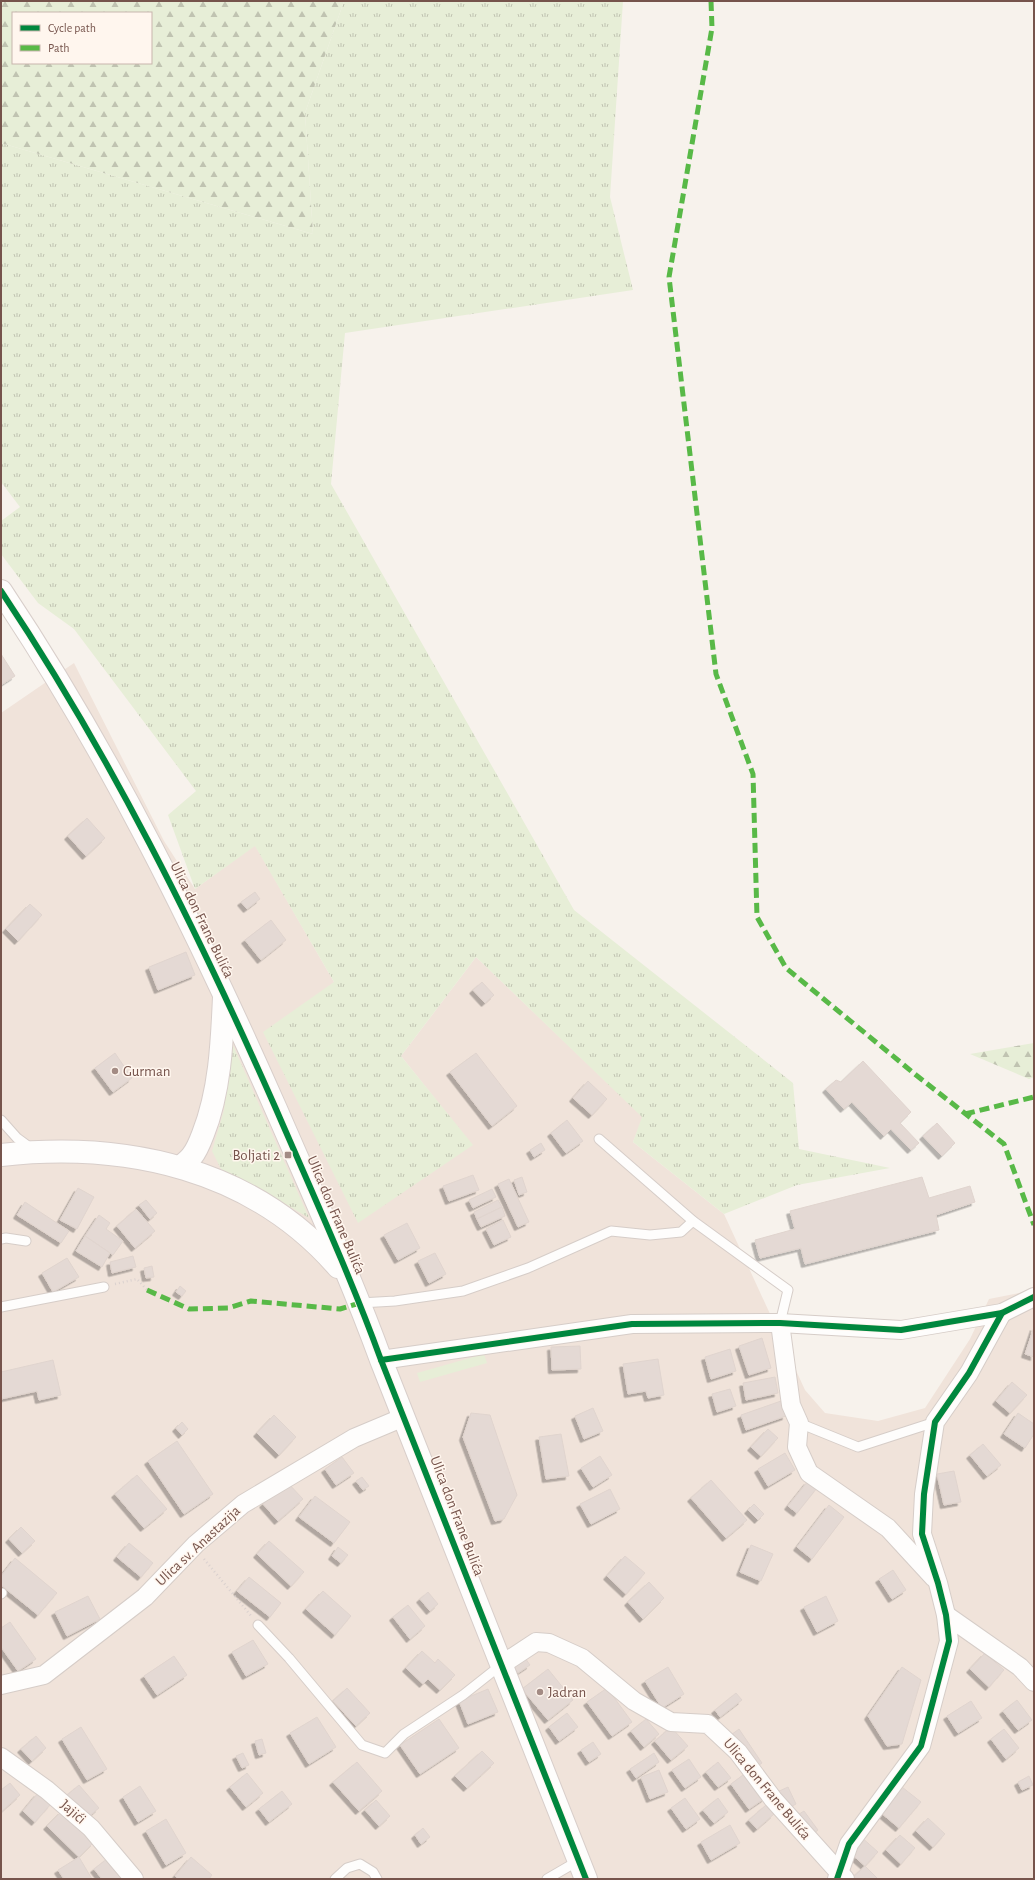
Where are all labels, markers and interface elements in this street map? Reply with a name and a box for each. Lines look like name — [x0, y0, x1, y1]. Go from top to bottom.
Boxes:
legend — [12, 12, 152, 64]
text: Cycle path — [48, 22, 96, 35]
text: Path — [48, 42, 70, 54]
street label: Ulica don Frane Bulića — [167, 860, 237, 980]
place label: Gurman — [123, 1064, 171, 1079]
marker: Gurman — [110, 1066, 120, 1076]
place label: Boljati 2 — [232, 1148, 280, 1163]
marker: Boljati 2 — [283, 1150, 293, 1160]
street label: Ulica don Frane Bulića — [304, 1154, 368, 1276]
street label: Ulica don Frane Bulića — [427, 1454, 487, 1578]
street label: Ulica sv. Anastazija — [153, 1503, 243, 1589]
place label: Jadran — [548, 1685, 586, 1700]
marker: Jadran — [535, 1687, 545, 1697]
street label: Ulica don Frane Bulića — [720, 1735, 814, 1843]
street label: Jajići — [57, 1797, 89, 1827]

